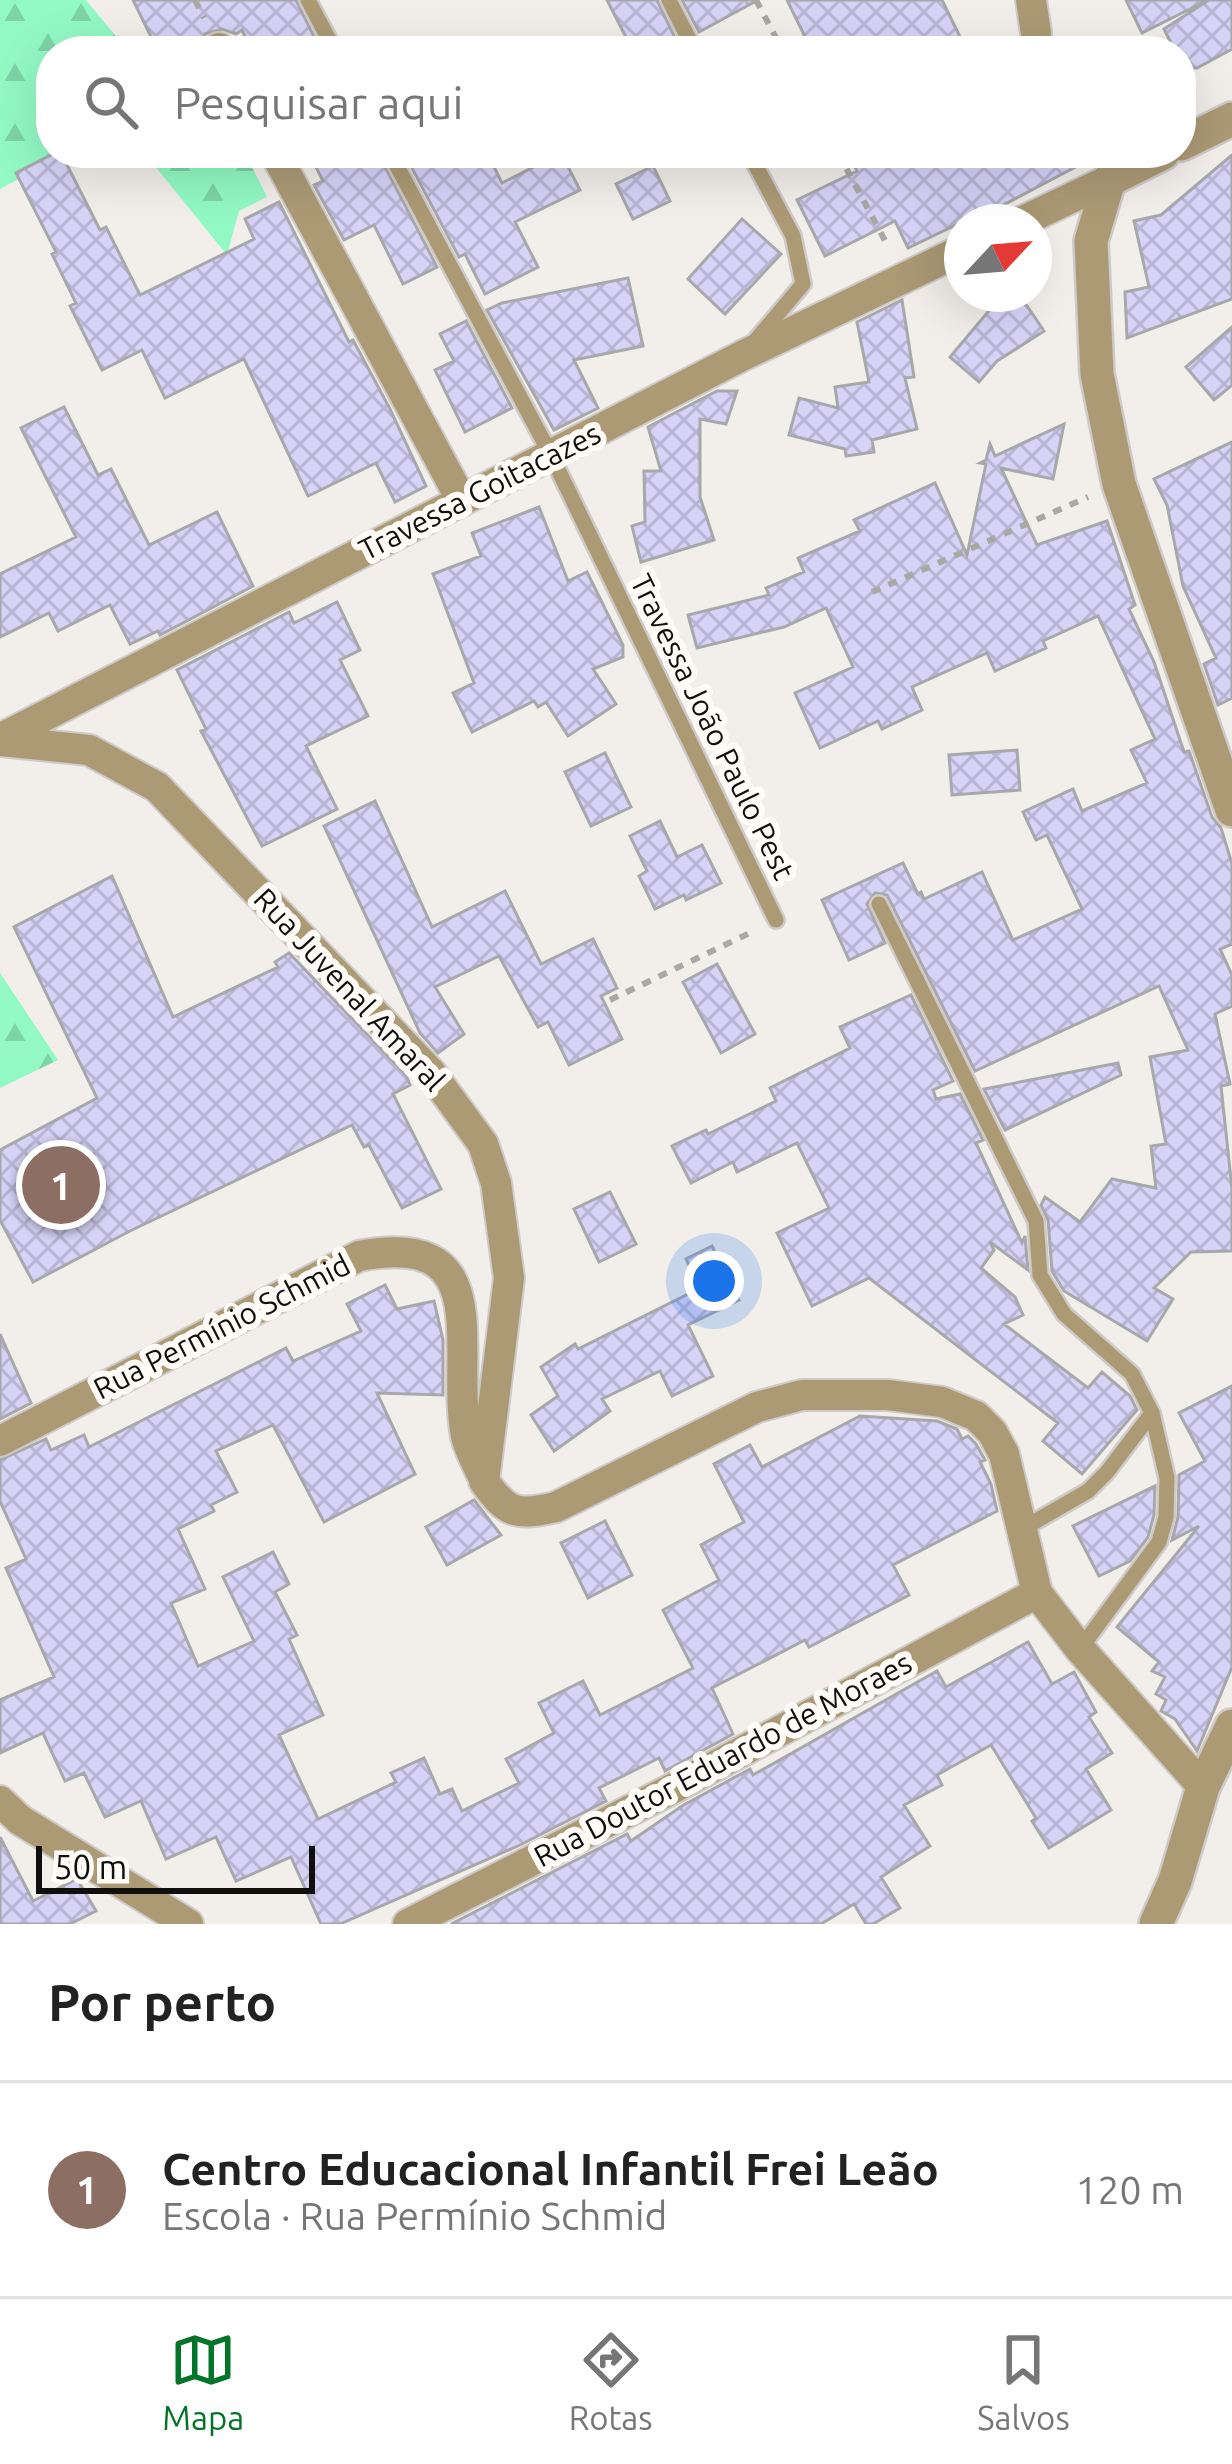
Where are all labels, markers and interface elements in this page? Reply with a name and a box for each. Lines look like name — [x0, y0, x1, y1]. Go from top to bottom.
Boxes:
search box — [36, 36, 1196, 168]
icon: search — [78, 69, 144, 135]
text: Pesquisar aqui — [174, 77, 463, 128]
north arrow — [944, 204, 1052, 312]
street label: Travessa Goitacazes — [353, 416, 606, 567]
street label: Travessa João Paulo Pest — [624, 568, 802, 885]
street label: Rua Juvenal Amaral — [247, 881, 452, 1097]
pin: 1 — [22, 1140, 100, 1230]
street label: Rua Permínio Schmid — [88, 1247, 355, 1405]
your location — [684, 1251, 744, 1311]
street label: Rua Doutor Eduardo de Moraes — [528, 1645, 917, 1873]
scale bar — [36, 1840, 315, 1893]
text: 50 m — [54, 1848, 127, 1885]
text: Por perto — [48, 1973, 276, 2031]
text: Centro Educacional Infantil Frei Leão — [162, 2143, 939, 2194]
text: 1 — [76, 2168, 98, 2211]
text: 120 m — [1075, 2168, 1184, 2211]
text: Escola · Rua Permínio Schmid — [162, 2194, 667, 2237]
tab: Mapa — [162, 2327, 244, 2436]
tab: Rotas — [569, 2327, 653, 2436]
tab: Salvos — [977, 2327, 1070, 2436]

